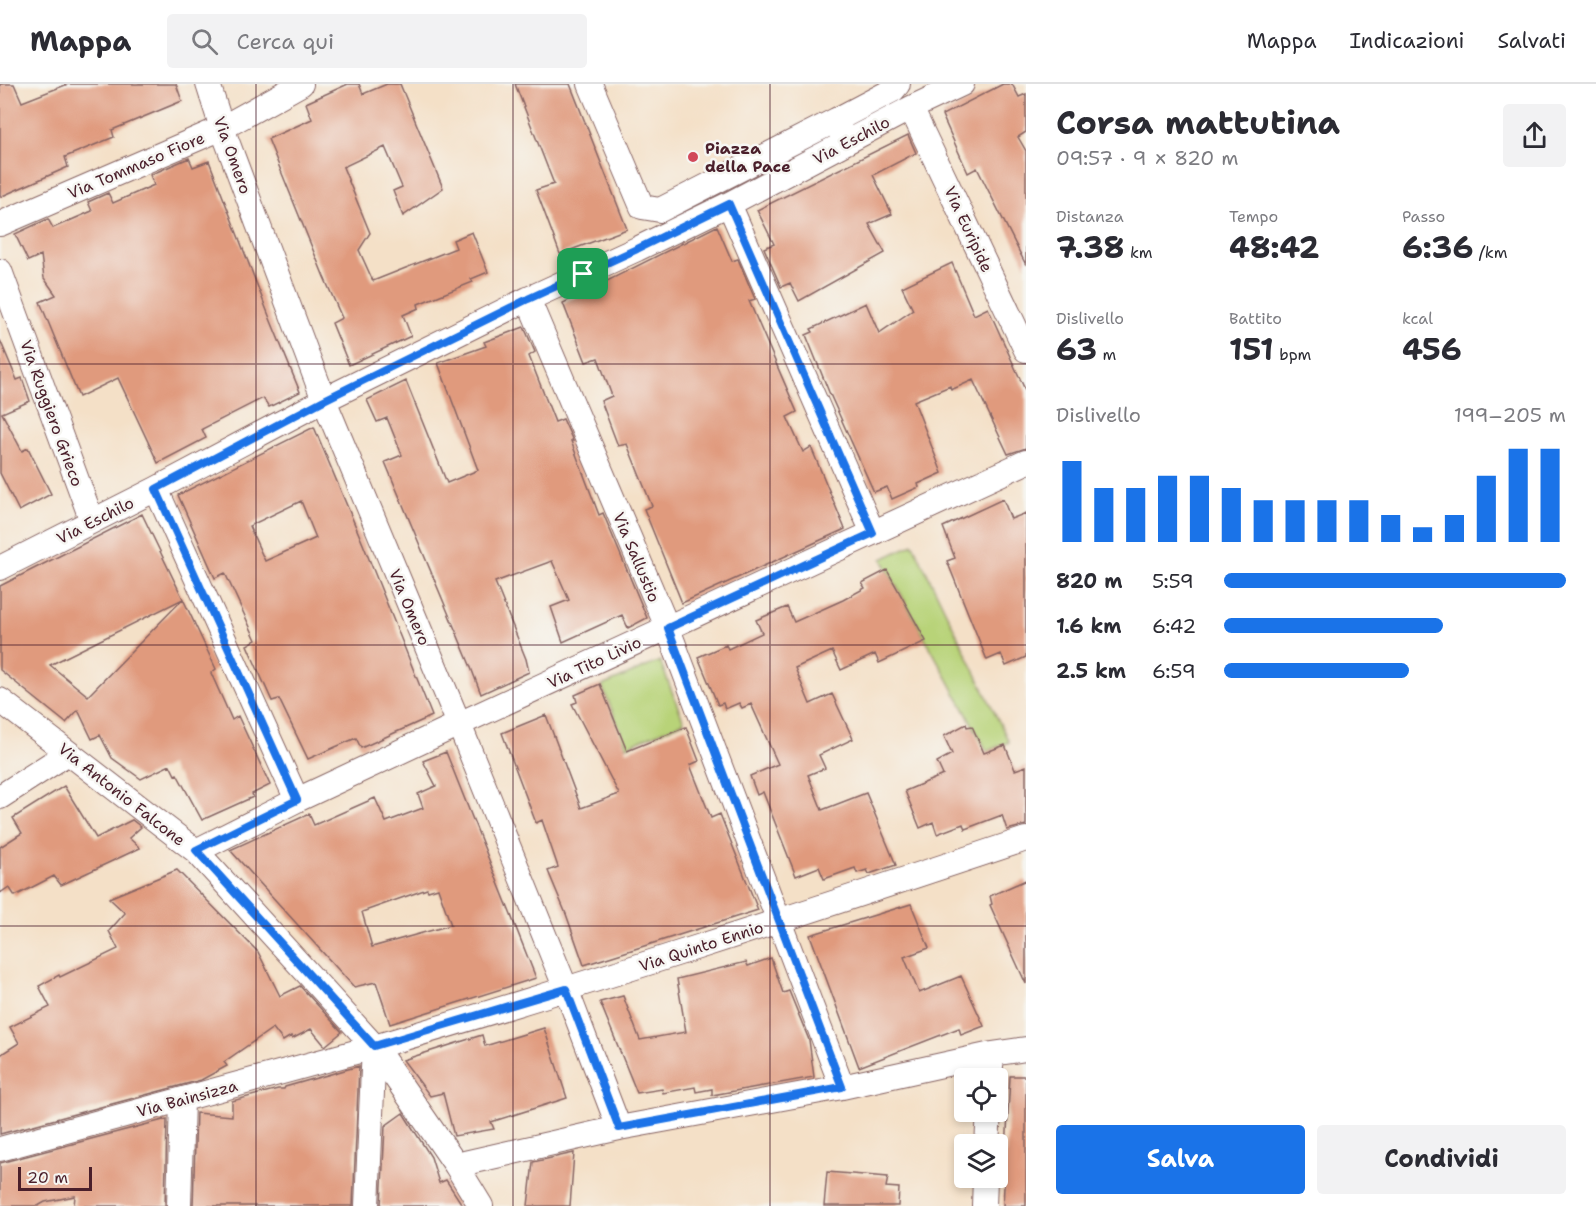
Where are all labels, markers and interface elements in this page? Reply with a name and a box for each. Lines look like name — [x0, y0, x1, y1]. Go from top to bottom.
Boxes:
search box — [167, 14, 587, 68]
text: Mappa — [30, 22, 131, 60]
icon: search — [188, 25, 221, 58]
text: Cerca qui — [236, 27, 334, 56]
text: Mappa — [1247, 27, 1317, 55]
text: Indicazioni — [1350, 27, 1464, 55]
text: Salvati — [1497, 27, 1566, 55]
text: Corsa mattutina — [1056, 100, 1340, 145]
button: share — [1503, 104, 1566, 167]
street label: Via Eschilo — [809, 111, 893, 169]
street label: Via Omero — [209, 114, 256, 197]
street label: Via Tommaso Fiore — [65, 127, 208, 204]
place label: Piazza della Pace — [705, 138, 791, 177]
text: 09:57 · 9 × 820 m — [1056, 145, 1238, 171]
marker: Piazza della Pace — [686, 150, 700, 164]
street label: Via Euripide — [939, 183, 998, 276]
text: Distanza — [1056, 206, 1124, 227]
text: Tempo — [1229, 206, 1278, 227]
text: Passo — [1402, 206, 1445, 227]
text: 7.38 — [1056, 227, 1125, 268]
text: 48:42 — [1229, 227, 1320, 268]
text: 6:36 — [1402, 227, 1473, 268]
text: km — [1125, 242, 1153, 263]
text: /km — [1473, 242, 1507, 263]
pin — [557, 248, 608, 299]
icon: arrive — [566, 257, 599, 290]
text: Dislivello — [1056, 308, 1124, 329]
text: Battito — [1229, 308, 1282, 329]
text: kcal — [1402, 308, 1433, 329]
text: 63 — [1056, 329, 1097, 370]
text: 151 — [1229, 329, 1274, 370]
text: 456 — [1402, 329, 1462, 370]
street label: Via Ruggiero Grieco — [15, 337, 88, 489]
text: m — [1097, 344, 1116, 365]
text: bpm — [1274, 344, 1311, 365]
text: Dislivello — [1056, 402, 1141, 428]
text: 199–205 m — [1454, 402, 1566, 428]
street label: Via Eschilo — [53, 492, 137, 549]
street label: Via Sallustio — [608, 509, 665, 605]
street label: Via Omero — [384, 566, 435, 649]
text: 820 m — [1056, 568, 1122, 594]
text: 5:59 — [1152, 568, 1194, 594]
text: 1.6 km — [1056, 613, 1122, 639]
text: 6:42 — [1152, 613, 1196, 639]
street label: Via Tito Livio — [544, 632, 645, 693]
text: 2.5 km — [1056, 658, 1126, 684]
text: 6:59 — [1152, 658, 1196, 684]
street label: Via Antonio Falcone — [54, 738, 190, 851]
street label: Via Quinto Ennio — [636, 916, 766, 977]
map controls — [954, 1068, 1008, 1188]
button: locate — [954, 1068, 1008, 1122]
street label: Via Bainsizza — [134, 1075, 240, 1122]
button: Salva — [1056, 1125, 1305, 1194]
button: Condividi — [1317, 1125, 1566, 1194]
button: layers — [954, 1134, 1008, 1188]
scale bar — [18, 1164, 92, 1192]
text: 20 m — [27, 1167, 68, 1188]

